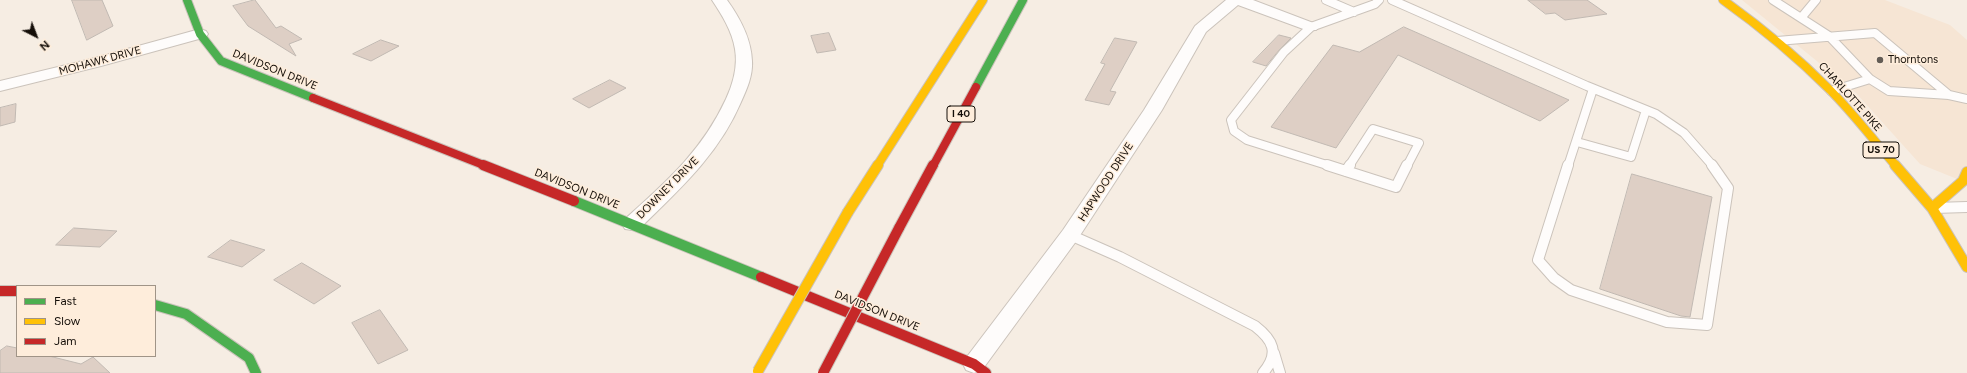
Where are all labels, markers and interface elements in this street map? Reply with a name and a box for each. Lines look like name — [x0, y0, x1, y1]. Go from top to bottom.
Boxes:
north arrow — [16, 16, 56, 56]
text: N — [37, 38, 52, 53]
street label: MOHAWK DRIVE — [57, 44, 143, 78]
street label: DAVIDSON DRIVE — [230, 47, 320, 93]
place label: Thorntons — [1888, 53, 1938, 67]
marker: Thorntons — [1875, 55, 1885, 65]
street label: CHARLOTTE PIKE — [1816, 60, 1884, 134]
road number: I 40 — [947, 106, 975, 122]
street label: HAPWOOD DRIVE — [1076, 140, 1136, 224]
road number: US 70 — [1863, 142, 1899, 158]
street label: DOWNEY DRIVE — [634, 154, 702, 222]
street label: DAVIDSON DRIVE — [532, 166, 622, 212]
legend — [16, 285, 156, 357]
street label: DAVIDSON DRIVE — [832, 288, 922, 334]
text: Fast — [54, 294, 77, 308]
text: Slow — [54, 314, 80, 328]
text: Jam — [54, 334, 77, 348]

